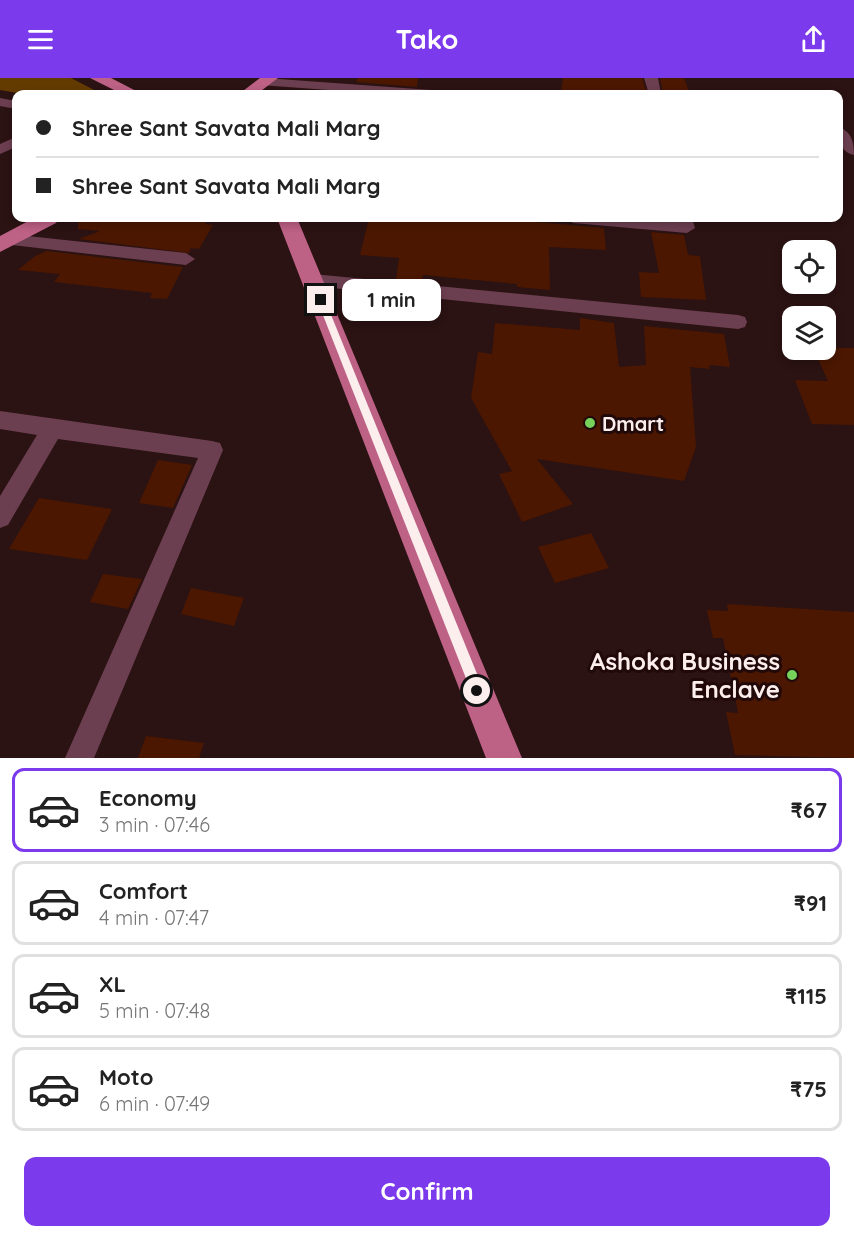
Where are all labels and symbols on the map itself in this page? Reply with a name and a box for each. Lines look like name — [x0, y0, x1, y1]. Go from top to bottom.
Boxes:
callout: 1 min — [342, 279, 441, 321]
route end — [307, 286, 334, 313]
place label: Dmart — [602, 411, 664, 436]
marker: Dmart — [583, 416, 597, 430]
place label: Ashoka Business Enclave — [590, 646, 780, 704]
marker: Ashoka Business Enclave — [785, 668, 799, 682]
route start — [463, 677, 490, 704]

